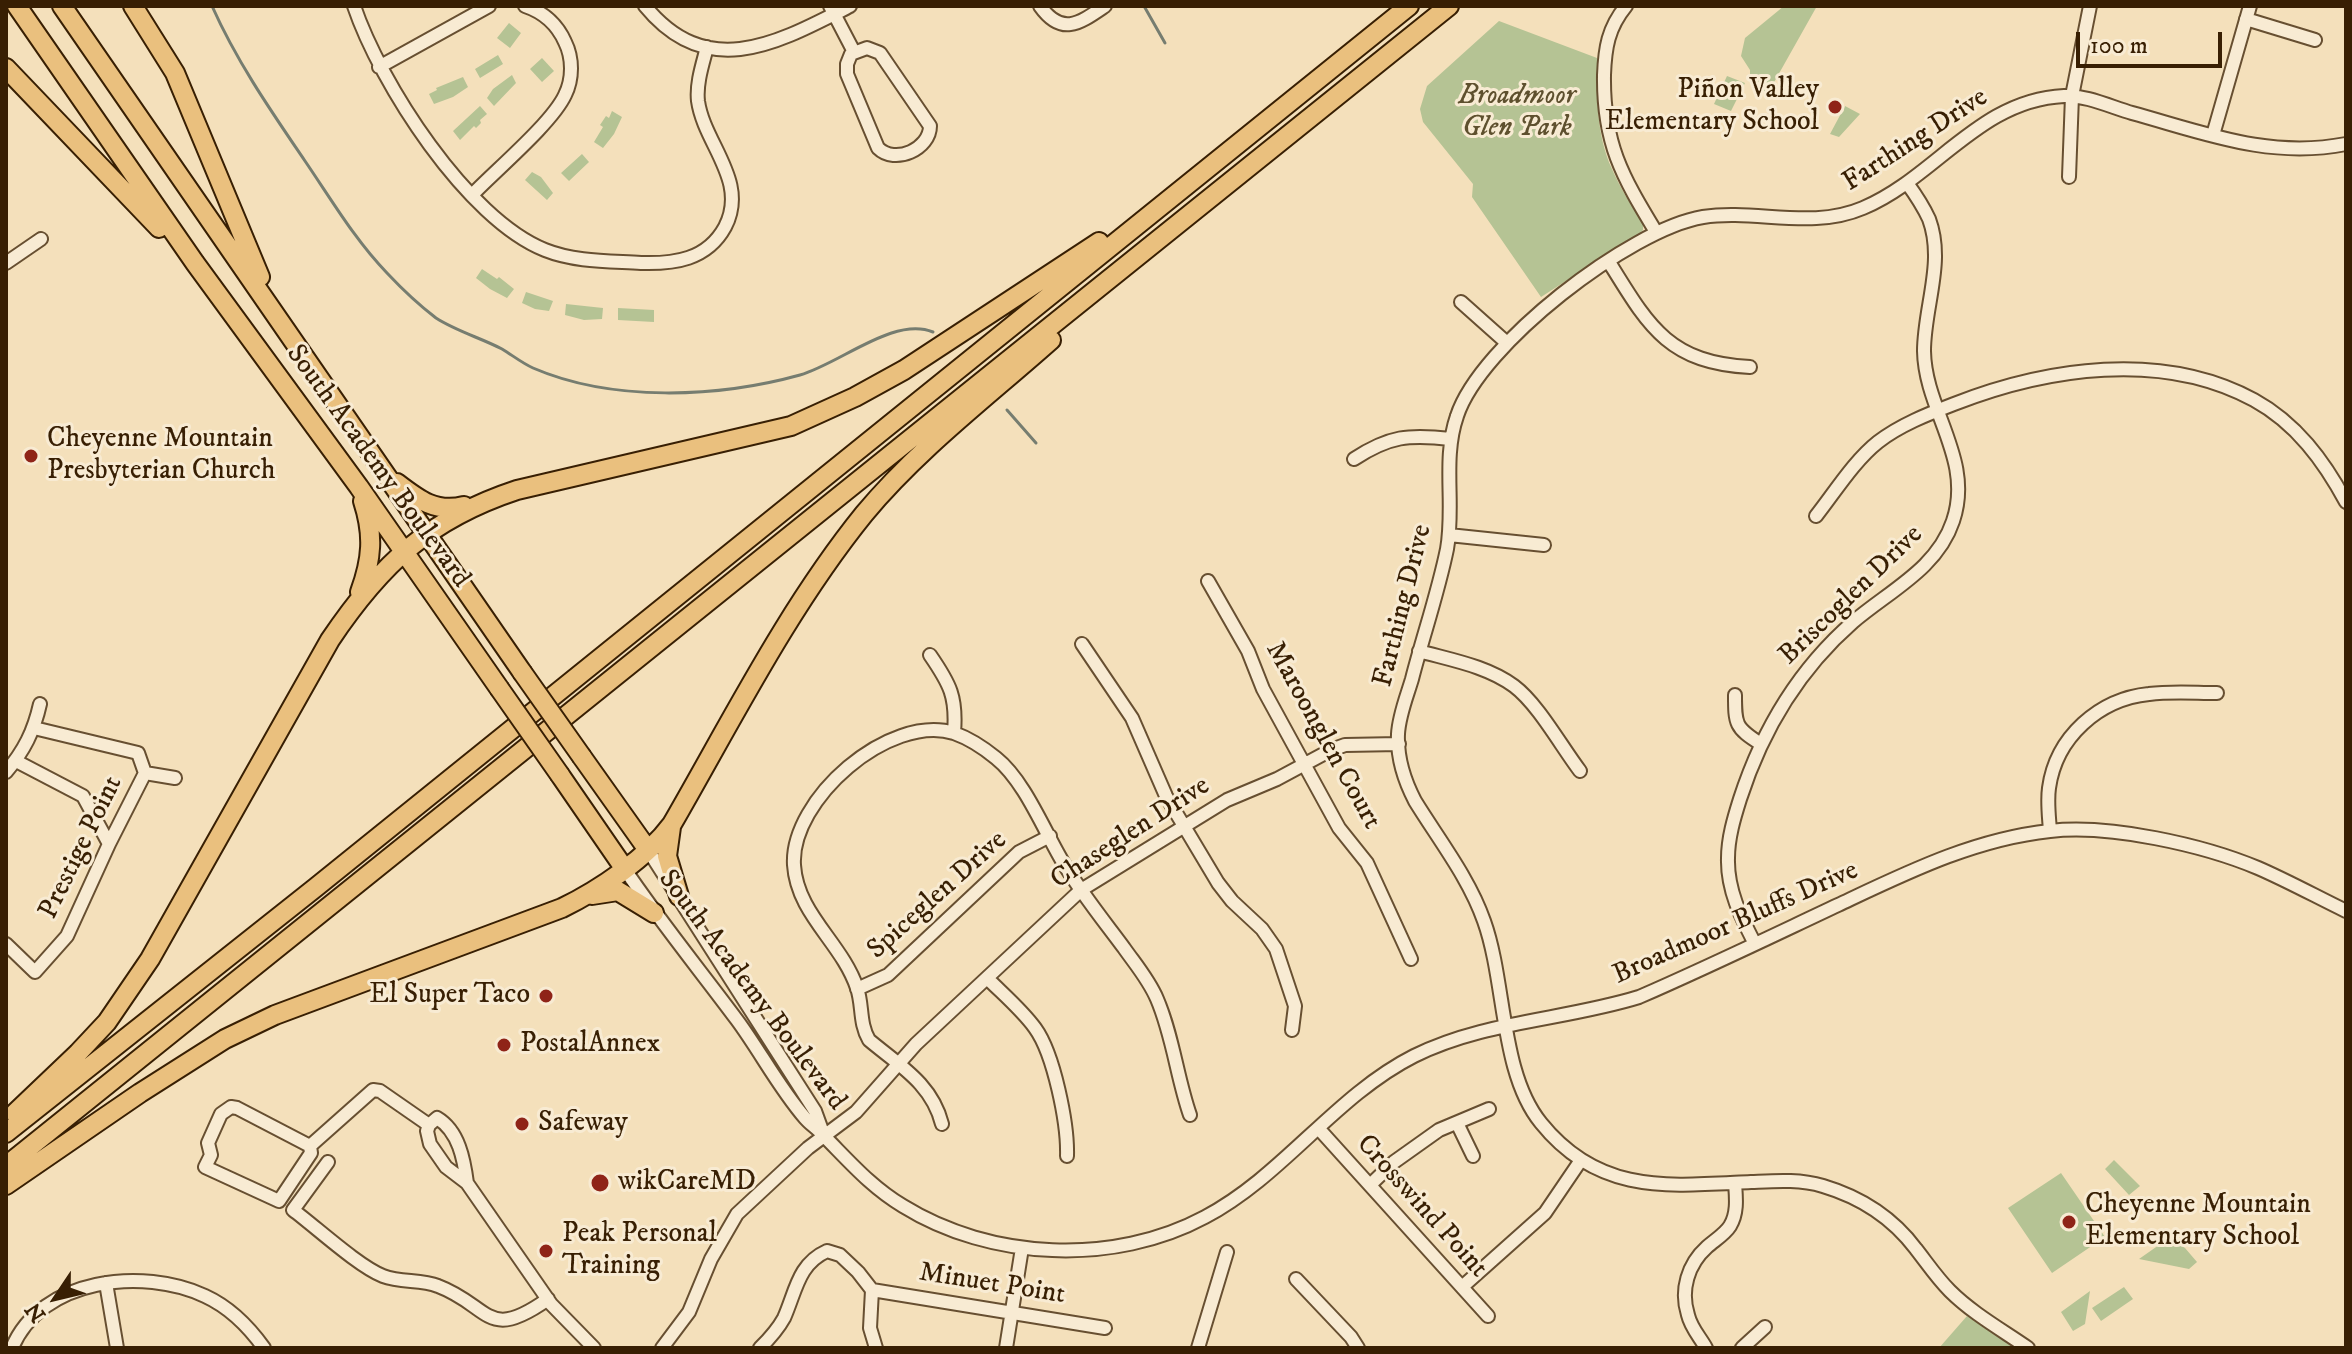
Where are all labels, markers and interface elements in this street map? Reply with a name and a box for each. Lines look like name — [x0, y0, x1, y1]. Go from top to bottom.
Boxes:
scale bar — [2080, 16, 2226, 66]
text: 100 m — [2090, 31, 2148, 61]
place label: Piñon Valley Elementary School — [1605, 74, 1819, 140]
park label: Broadmoor Glen Park — [1458, 80, 1576, 146]
street label: Farthing Drive — [1837, 82, 1995, 200]
marker: Piñon Valley Elementary School — [1826, 98, 1844, 116]
street label: South Academy Boulevard — [278, 339, 476, 595]
place label: Cheyenne Mountain Presbyterian Church — [47, 423, 275, 489]
marker: Cheyenne Mountain Presbyterian Church — [22, 447, 40, 465]
street label: Briscoglen Drive — [1773, 519, 1931, 673]
street label: Farthing Drive — [1368, 521, 1440, 691]
street label: Maroonglen Court — [1257, 636, 1387, 836]
street label: Chaseglen Drive — [1045, 770, 1217, 898]
street label: Prestige Point — [33, 771, 131, 925]
street label: Spiceglen Drive — [861, 825, 1015, 967]
street label: Broadmoor Bluffs Drive — [1608, 855, 1864, 993]
street label: South Academy Boulevard — [650, 864, 852, 1118]
place label: El Super Taco — [369, 979, 530, 1013]
marker: El Super Taco — [537, 987, 555, 1005]
place label: PostalAnnex — [520, 1028, 660, 1062]
marker: PostalAnnex — [495, 1036, 513, 1054]
place label: Safeway — [538, 1107, 628, 1141]
marker: Safeway — [513, 1115, 531, 1133]
street label: Crosswind Point — [1348, 1129, 1494, 1285]
place label: wikCareMD — [618, 1166, 756, 1200]
marker: wikCareMD — [589, 1172, 611, 1194]
place label: Cheyenne Mountain Elementary School — [2085, 1189, 2311, 1255]
marker: Cheyenne Mountain Elementary School — [2060, 1213, 2078, 1231]
place label: Peak Personal Training — [562, 1218, 717, 1284]
marker: Peak Personal Training — [537, 1242, 555, 1260]
street label: Minuet Point — [917, 1257, 1067, 1313]
north arrow — [16, 1258, 96, 1338]
text: N — [20, 1297, 52, 1327]

